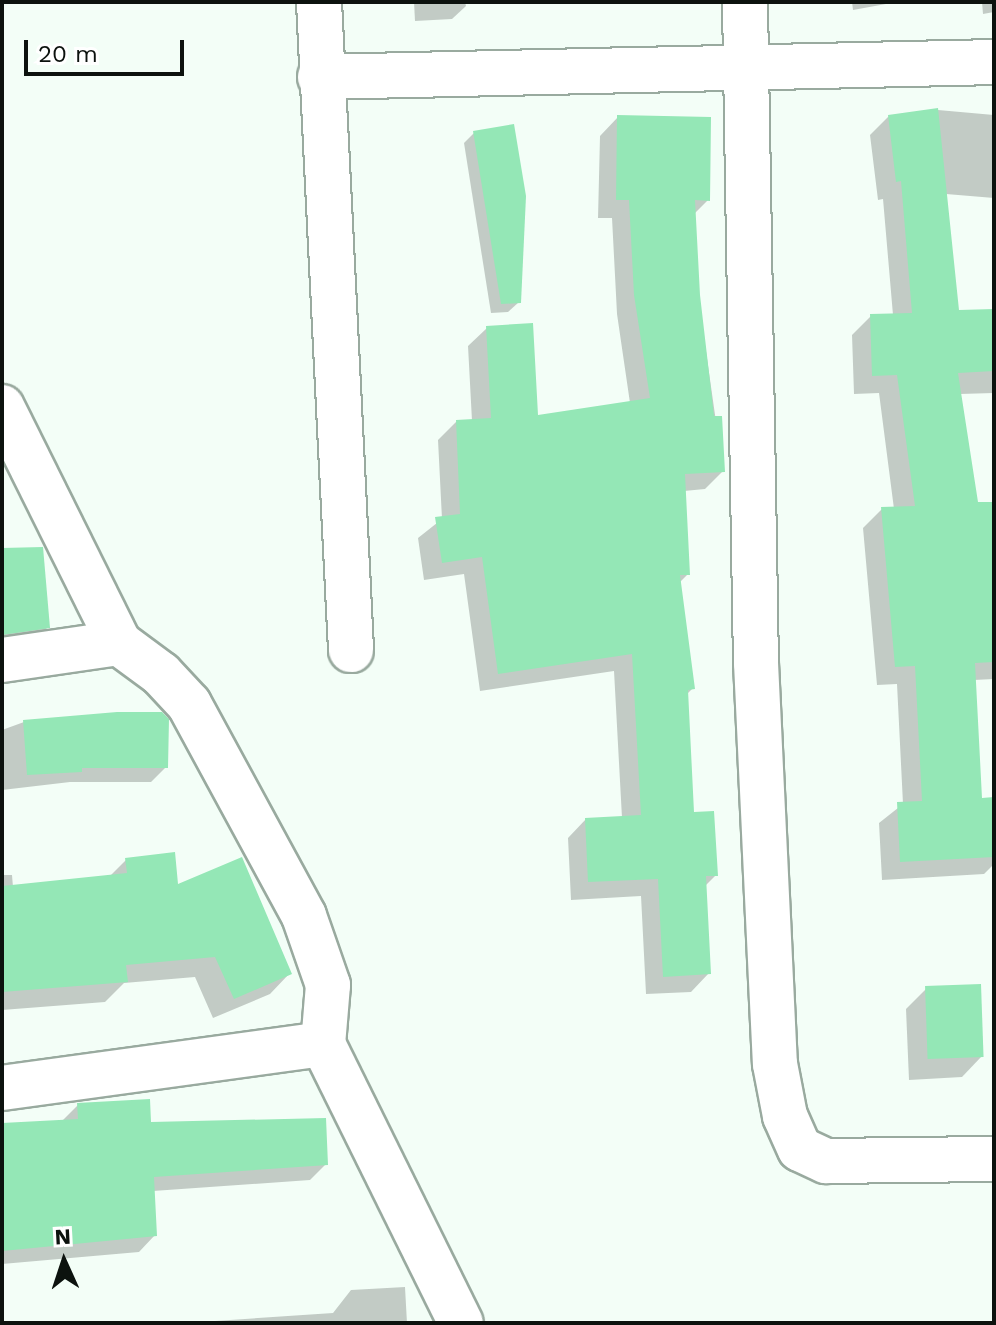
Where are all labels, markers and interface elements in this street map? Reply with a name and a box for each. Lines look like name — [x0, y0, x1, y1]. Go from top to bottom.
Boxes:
scale bar — [28, 24, 188, 74]
text: 20 m — [38, 40, 98, 68]
north arrow — [24, 1221, 104, 1301]
text: N — [54, 1224, 72, 1249]

